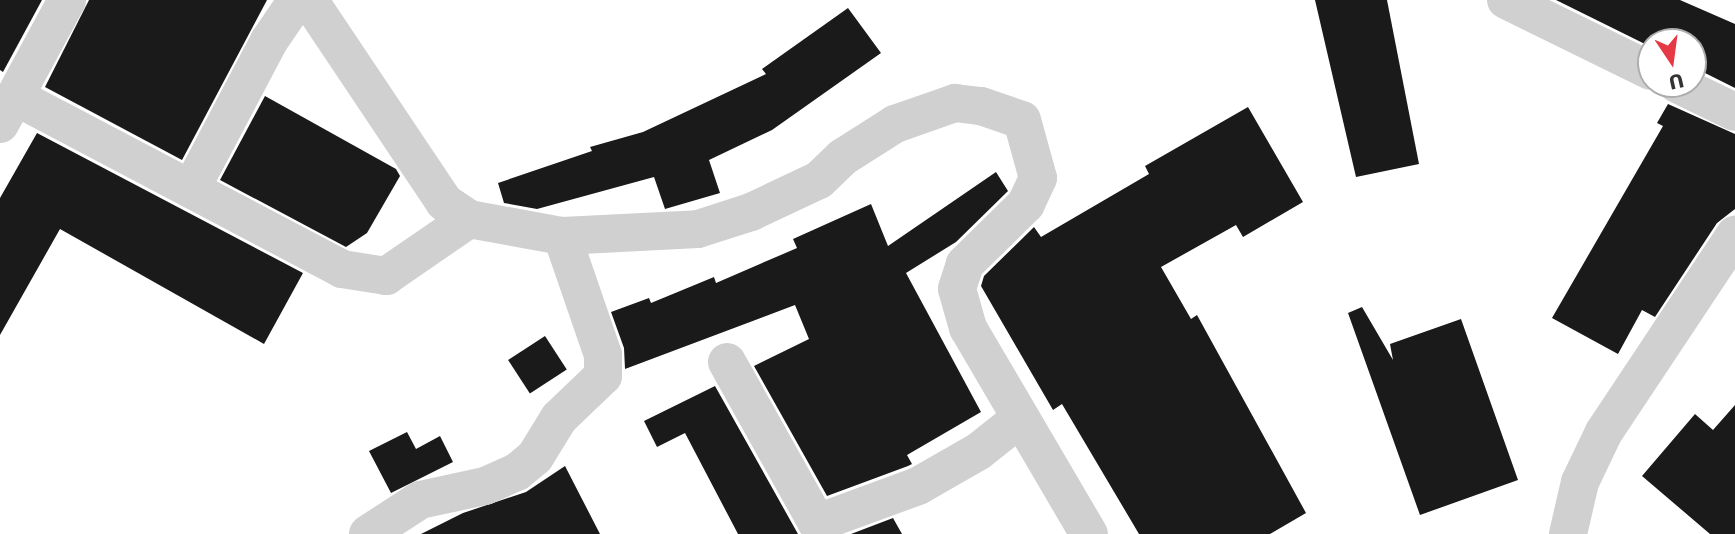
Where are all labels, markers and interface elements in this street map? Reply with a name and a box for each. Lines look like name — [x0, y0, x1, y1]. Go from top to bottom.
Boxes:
north arrow — [1637, 28, 1707, 98]
text: U — [1666, 69, 1686, 94]

